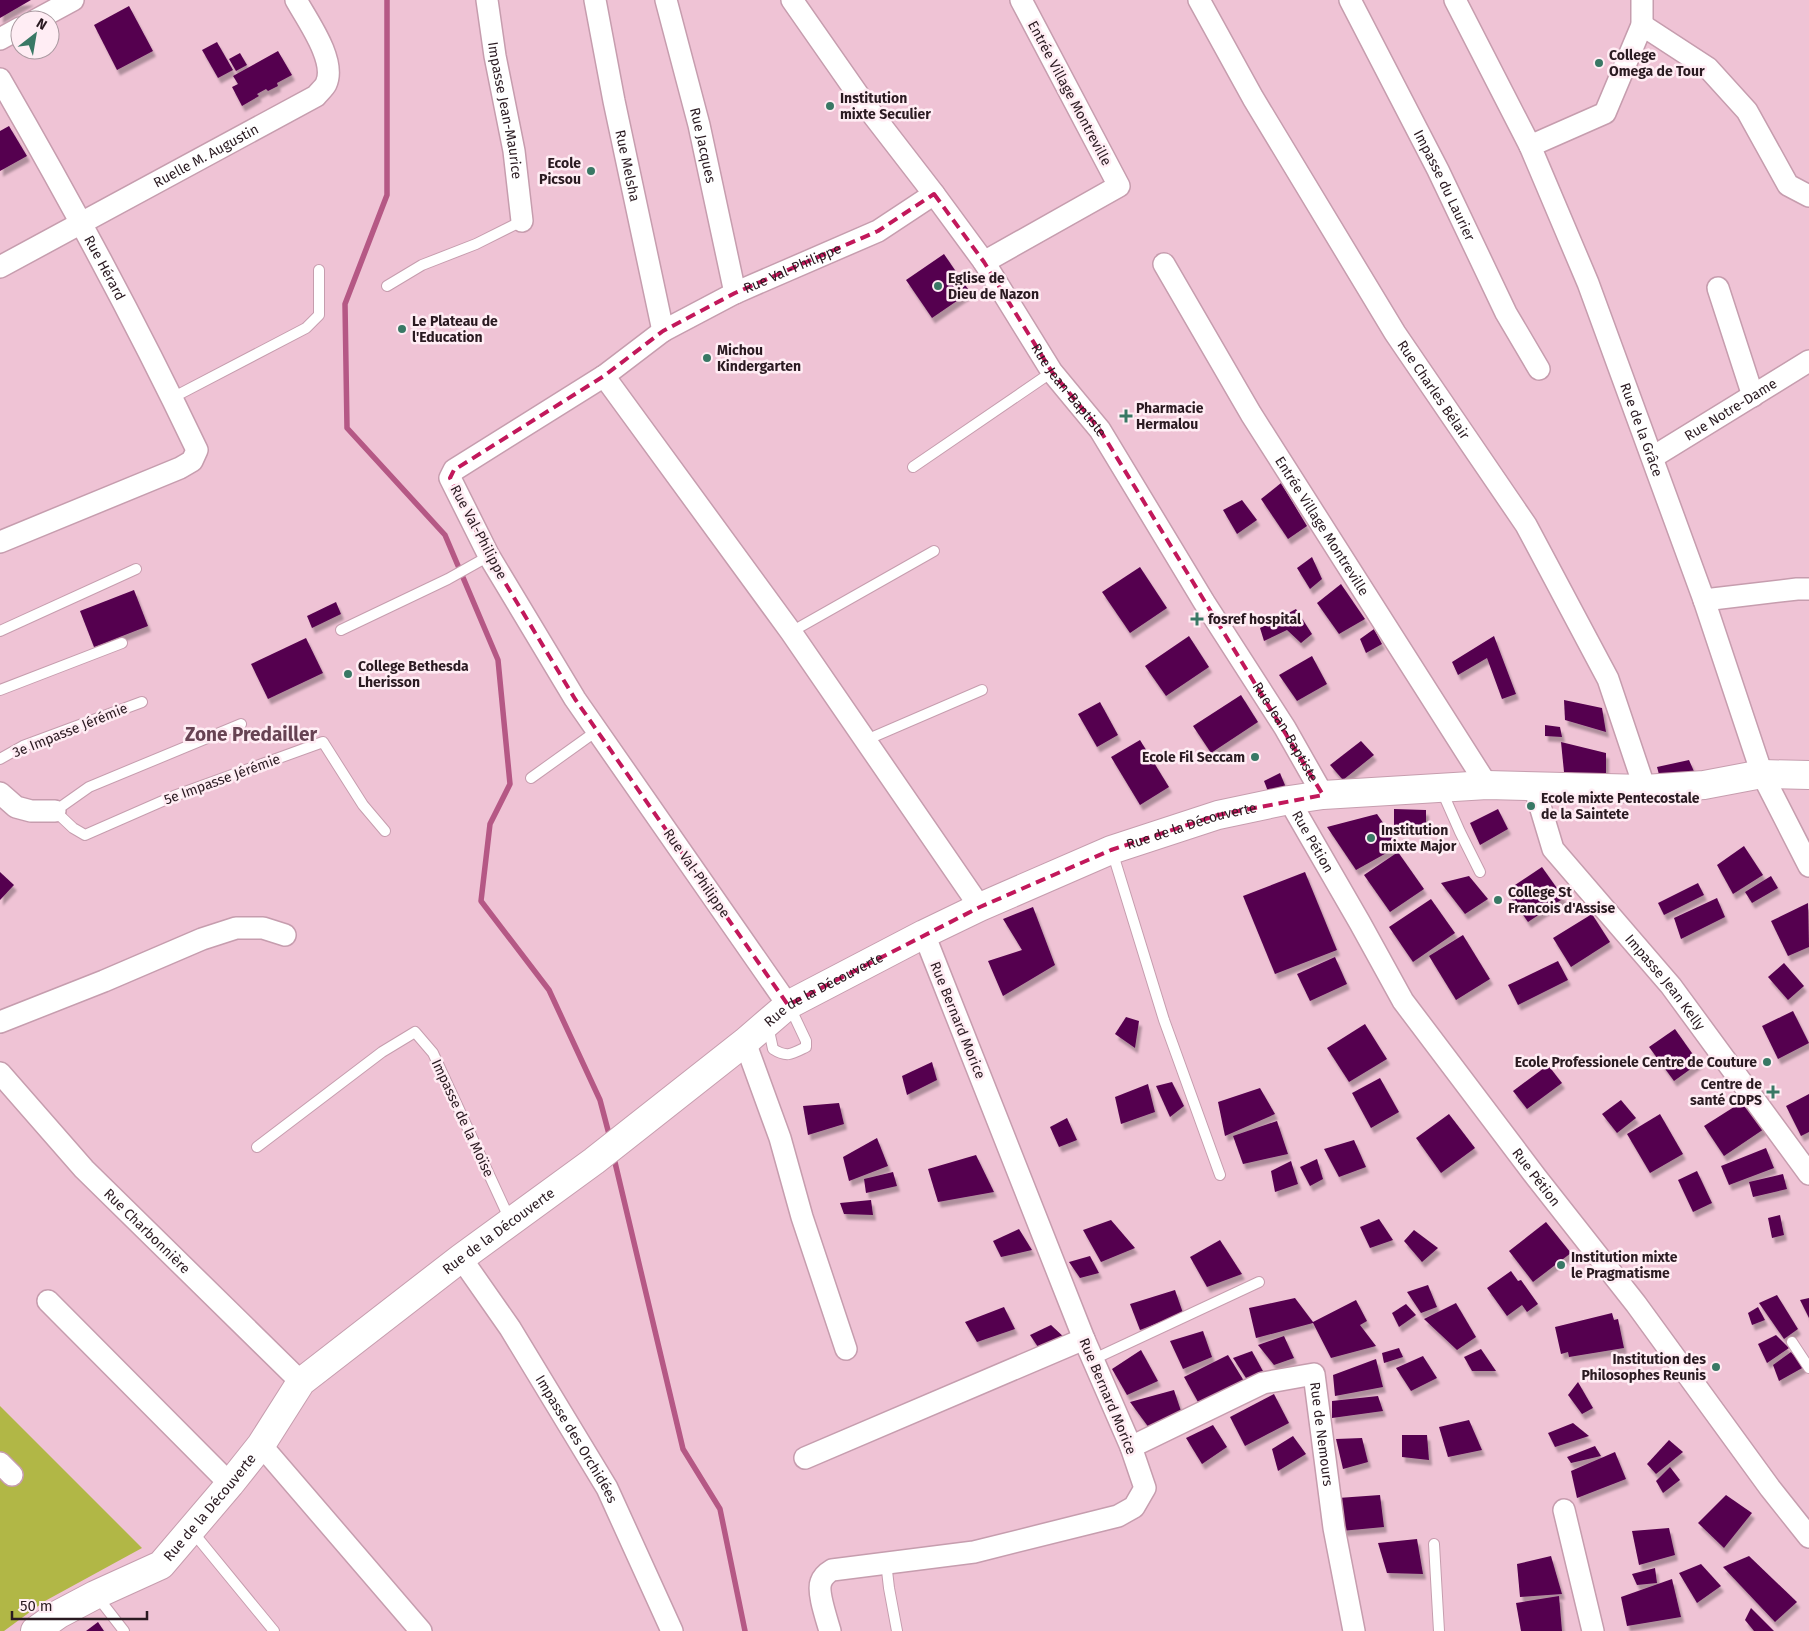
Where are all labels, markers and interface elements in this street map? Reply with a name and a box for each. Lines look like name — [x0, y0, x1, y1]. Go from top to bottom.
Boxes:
north arrow — [10, 10, 60, 60]
text: N — [33, 15, 50, 34]
street label: Entrée Village Montreville — [1024, 18, 1115, 169]
street label: Impasse Jean-Maurice — [484, 41, 525, 180]
place label: College Omega de Tour — [1609, 47, 1705, 80]
marker: College Omega de Tour — [1593, 57, 1605, 69]
place label: Institution mixte Seculier — [840, 90, 931, 123]
marker: Institution mixte Seculier — [824, 100, 836, 112]
street label: Rue Jacques — [686, 106, 719, 185]
street label: Ruelle M. Augustin — [151, 121, 262, 191]
street label: Impasse du Laurier — [1410, 127, 1479, 244]
street label: Rue Melsha — [611, 128, 643, 203]
place label: Ecole Picsou — [539, 155, 581, 188]
marker: Ecole Picsou — [585, 165, 597, 177]
street label: Rue Hérard — [80, 233, 129, 303]
street label: Rue Val-Philippe — [741, 240, 844, 297]
place label: Eglise de Dieu de Nazon — [948, 270, 1039, 303]
marker: Eglise de Dieu de Nazon — [932, 280, 944, 292]
place label: Le Plateau de l'Education — [412, 313, 498, 346]
marker: Le Plateau de l'Education — [396, 323, 408, 335]
street label: Rue Charles Bélair — [1393, 337, 1473, 443]
street label: Rue Jean-Baptiste — [1027, 340, 1110, 440]
place label: Michou Kindergarten — [717, 342, 801, 375]
marker: Michou Kindergarten — [701, 352, 713, 364]
street label: Rue Notre-Dame — [1681, 375, 1780, 445]
street label: Rue de la Grâce — [1616, 381, 1666, 479]
place label: Pharmacie Hermalou — [1136, 400, 1204, 433]
marker: Pharmacie Hermalou — [1120, 410, 1132, 422]
street label: Entrée Village Montreville — [1271, 453, 1372, 599]
street label: Rue Val-Philippe — [447, 482, 511, 582]
place label: fosref hospital — [1208, 611, 1302, 628]
marker: fosref hospital — [1190, 612, 1204, 626]
place label: College Bethesda Lherisson — [358, 658, 469, 691]
marker: College Bethesda Lherisson — [342, 668, 354, 680]
street label: Rue Jean-Baptiste — [1249, 679, 1322, 785]
street label: 3e Impasse Jérémie — [10, 700, 130, 761]
district label: Zone Predailler — [185, 723, 317, 746]
place label: Ecole Fil Seccam — [1142, 749, 1245, 766]
street label: 5e Impasse Jérémie — [162, 751, 283, 808]
marker: Ecole Fil Seccam — [1249, 751, 1261, 763]
place label: Ecole mixte Pentecostale de la Saintete — [1541, 790, 1700, 823]
street label: Rue de la Découverte — [1124, 799, 1258, 853]
marker: Ecole mixte Pentecostale de la Saintete — [1525, 800, 1537, 812]
street label: Rue Pétion — [1288, 808, 1337, 876]
place label: Institution mixte Major — [1381, 822, 1457, 855]
street label: Rue Val-Philippe — [660, 826, 734, 921]
marker: Institution mixte Major — [1365, 832, 1377, 844]
place label: College St Francois d'Assise — [1508, 884, 1616, 917]
marker: College St Francois d'Assise — [1492, 894, 1504, 906]
street label: Impasse Jean Kelly — [1621, 931, 1709, 1034]
street label: Rue de la Découverte — [761, 949, 886, 1031]
street label: Rue Bernard Morice — [926, 959, 989, 1081]
place label: Ecole Professionele Centre de Couture — [1515, 1054, 1757, 1071]
street label: Impasse de la Moïse — [428, 1056, 497, 1180]
marker: Ecole Professionele Centre de Couture — [1761, 1056, 1773, 1068]
place label: Centre de santé CDPS — [1690, 1076, 1762, 1109]
marker: Centre de santé CDPS — [1766, 1085, 1780, 1099]
street label: Rue Pétion — [1508, 1145, 1564, 1210]
street label: Rue Charbonnière — [100, 1185, 193, 1277]
street label: Rue de la Découverte — [439, 1185, 558, 1278]
place label: Institution mixte le Pragmatisme — [1571, 1249, 1678, 1282]
marker: Institution mixte le Pragmatisme — [1555, 1259, 1567, 1271]
street label: Rue Bernard Morice — [1075, 1335, 1140, 1457]
place label: Institution des Philosophes Reunis — [1581, 1351, 1706, 1384]
marker: Institution des Philosophes Reunis — [1710, 1361, 1722, 1373]
street label: Impasse des Orchidées — [532, 1372, 621, 1506]
street label: Rue de Nemours — [1306, 1381, 1337, 1488]
street label: Rue de la Découverte — [160, 1450, 260, 1565]
scale bar — [12, 1588, 148, 1620]
text: 50 m — [20, 1597, 53, 1615]

